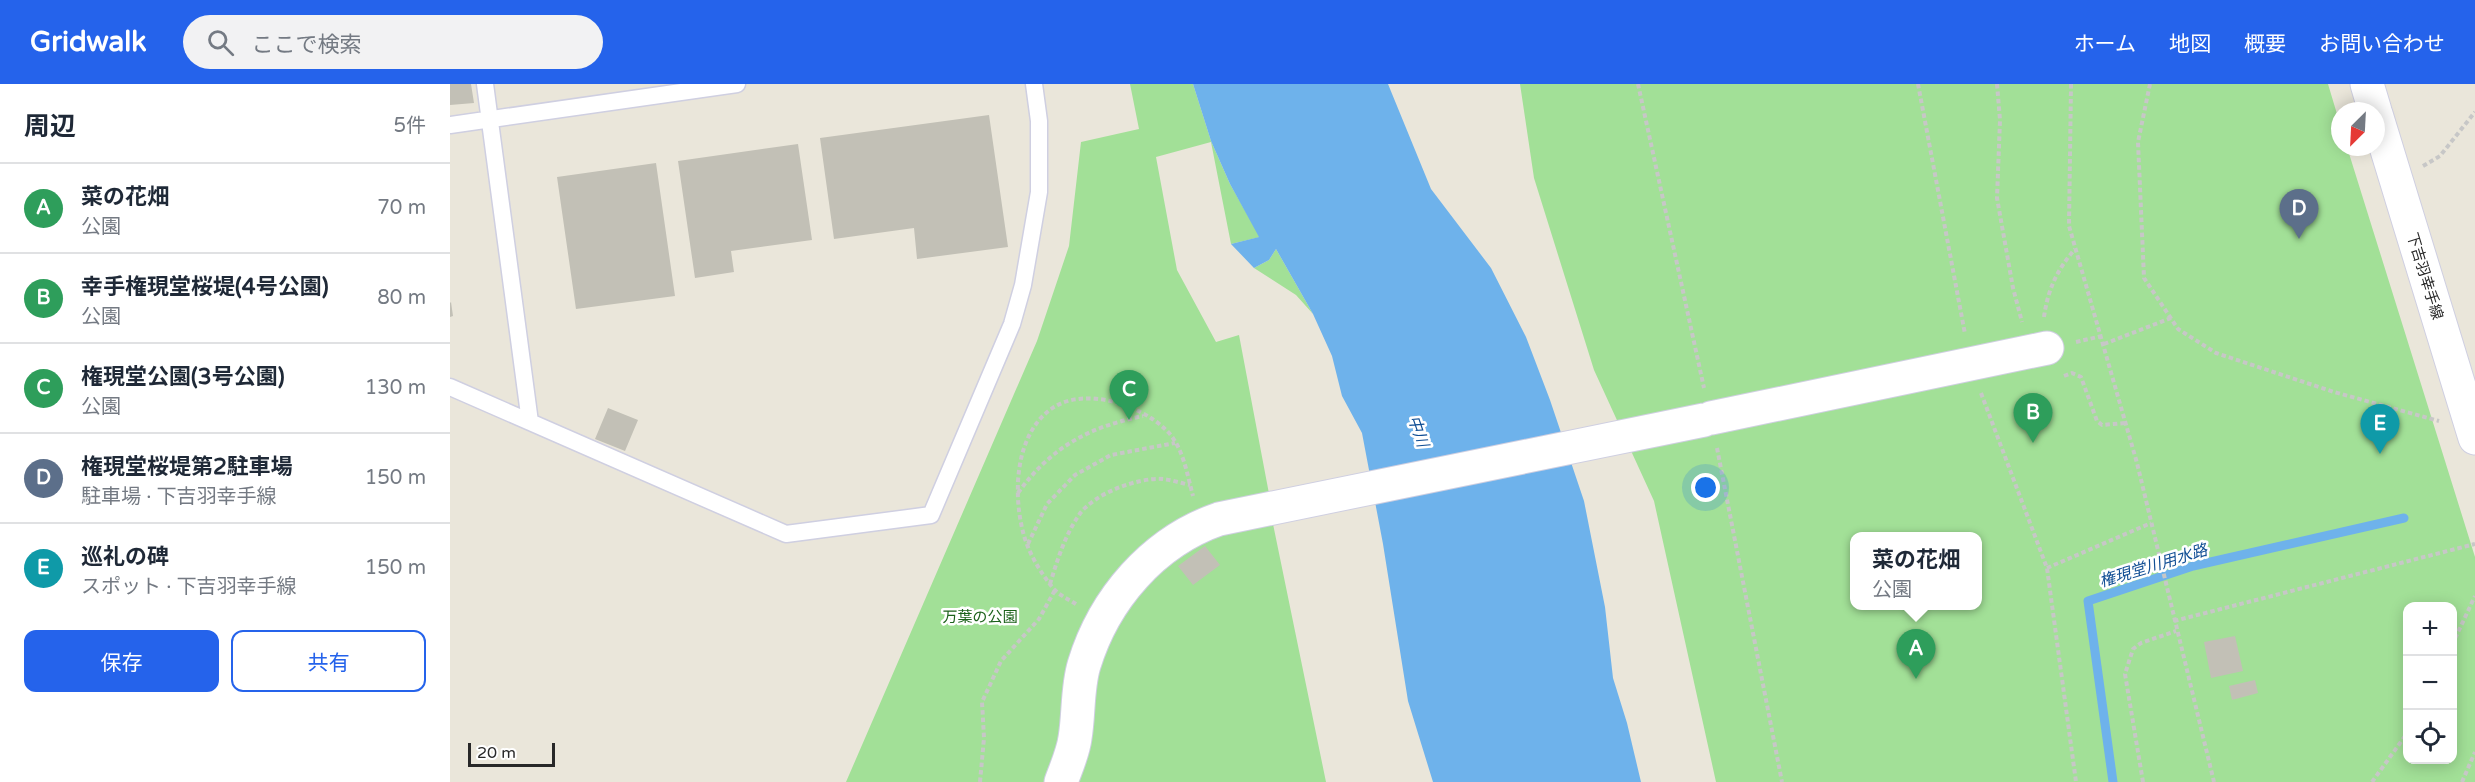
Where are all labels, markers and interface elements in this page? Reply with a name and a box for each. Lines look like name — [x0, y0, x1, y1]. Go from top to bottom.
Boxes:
search box — [183, 15, 603, 69]
text: Gridwalk — [30, 25, 147, 59]
icon: search — [204, 26, 237, 59]
text: ここで検索 — [252, 32, 362, 58]
text: ホーム — [2074, 32, 2136, 57]
text: 地図 — [2169, 32, 2211, 57]
text: 概要 — [2244, 32, 2286, 57]
text: お問い合わせ — [2319, 32, 2445, 57]
north arrow — [2331, 102, 2385, 156]
text: 周辺 — [24, 111, 76, 142]
text: 5件 — [393, 114, 426, 138]
text: 菜の花畑 — [81, 184, 169, 210]
pin: D — [2280, 190, 2318, 239]
text: A — [36, 196, 51, 220]
text: 70 m — [377, 196, 426, 220]
text: 公園 — [81, 215, 121, 239]
street label: 下吉羽幸手線 — [2403, 230, 2447, 322]
text: 幸手権現堂桜堤(4号公園) — [81, 274, 329, 300]
text: B — [37, 286, 50, 310]
text: 80 m — [377, 286, 426, 310]
text: 公園 — [81, 305, 121, 329]
text: 権現堂公園(3号公園) — [81, 364, 285, 390]
pin: C — [1110, 370, 1148, 420]
text: C — [37, 376, 50, 400]
text: 130 m — [365, 376, 426, 400]
pin: B — [2014, 394, 2052, 443]
text: 公園 — [81, 395, 121, 419]
pin: E — [2360, 404, 2400, 454]
water label: 中川 — [1403, 413, 1433, 452]
text: 権現堂桜堤第2駐車場 — [81, 454, 293, 480]
text: D — [36, 466, 51, 490]
text: 150 m — [365, 466, 426, 490]
your location — [1691, 473, 1720, 502]
text: 駐車場 · 下吉羽幸手線 — [81, 485, 277, 509]
popup — [1850, 532, 1982, 610]
water label: 権現堂川用水路 — [2097, 539, 2212, 592]
text: 巡礼の碑 — [81, 544, 169, 570]
text: 菜の花畑 — [1872, 547, 1960, 573]
text: E — [37, 556, 50, 580]
text: 150 m — [365, 556, 426, 580]
text: スポット · 下吉羽幸手線 — [81, 575, 297, 599]
text: 公園 — [1872, 578, 1912, 602]
map controls — [2403, 602, 2457, 764]
button: + — [2403, 602, 2457, 656]
park label: 万葉の公園 — [942, 608, 1018, 626]
button: 保存 — [24, 630, 219, 692]
button: 共有 — [231, 630, 426, 692]
pin: A — [1896, 630, 1936, 679]
button: − — [2403, 656, 2457, 710]
button: locate — [2403, 710, 2457, 764]
scale bar — [468, 740, 555, 768]
text: 20 m — [477, 743, 516, 763]

